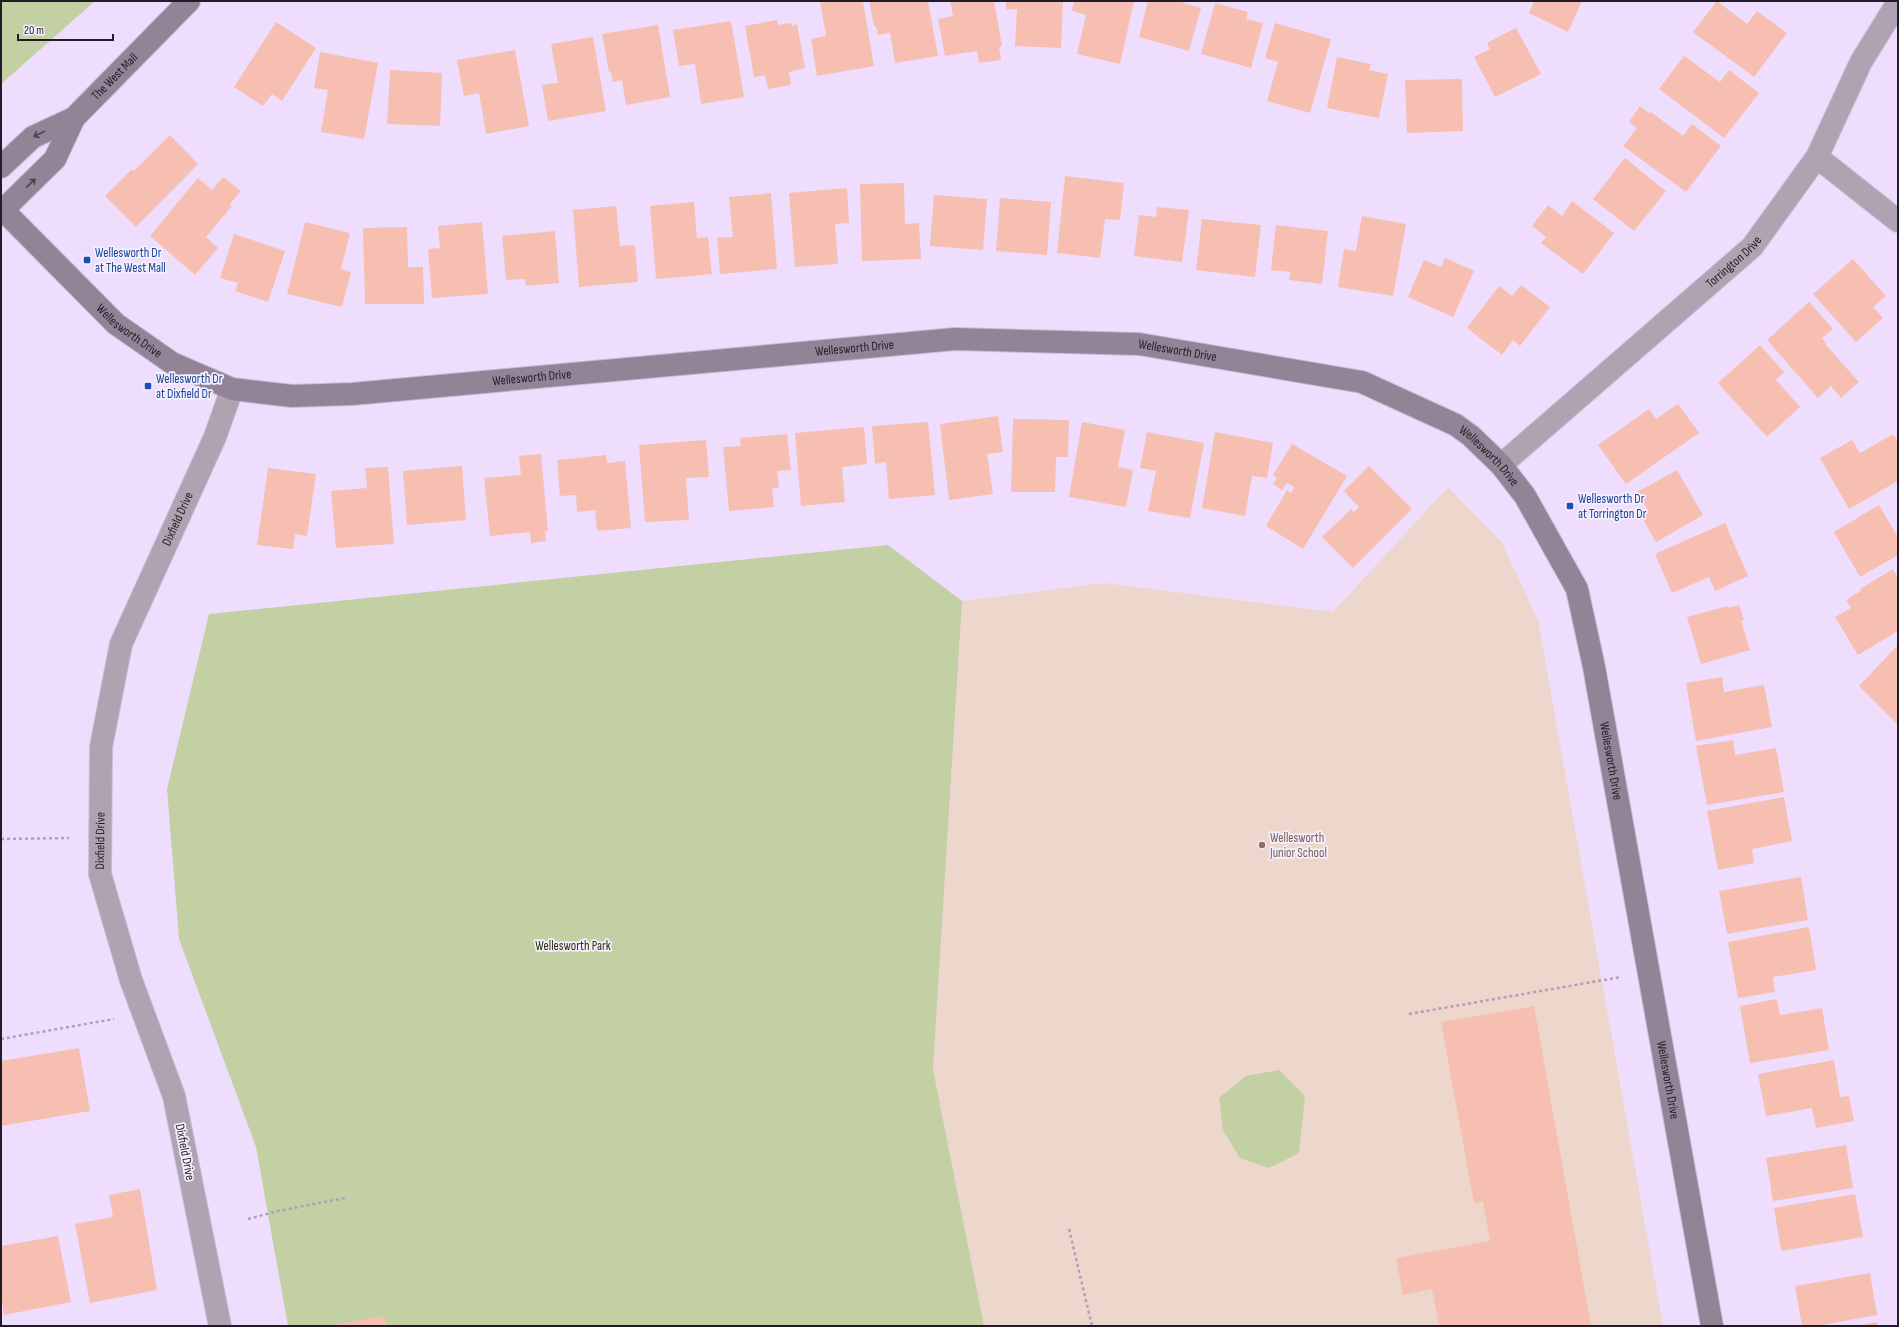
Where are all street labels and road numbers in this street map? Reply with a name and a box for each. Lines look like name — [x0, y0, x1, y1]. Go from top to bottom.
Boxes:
street label: The West Mall — [88, 50, 141, 104]
street label: Torrington Drive — [1703, 233, 1765, 291]
street label: Wellesworth Drive — [93, 301, 165, 362]
street label: Wellesworth Drive — [1137, 336, 1218, 365]
street label: Wellesworth Drive — [814, 337, 895, 360]
street label: Wellesworth Drive — [492, 366, 572, 389]
street label: Wellesworth Drive — [1456, 422, 1522, 489]
street label: Dixfield Drive — [159, 490, 197, 548]
street label: Wellesworth Drive — [1596, 721, 1626, 801]
street label: Dixfield Drive — [92, 812, 108, 869]
street label: Wellesworth Drive — [1653, 1040, 1683, 1120]
street label: Dixfield Drive — [172, 1122, 198, 1182]

